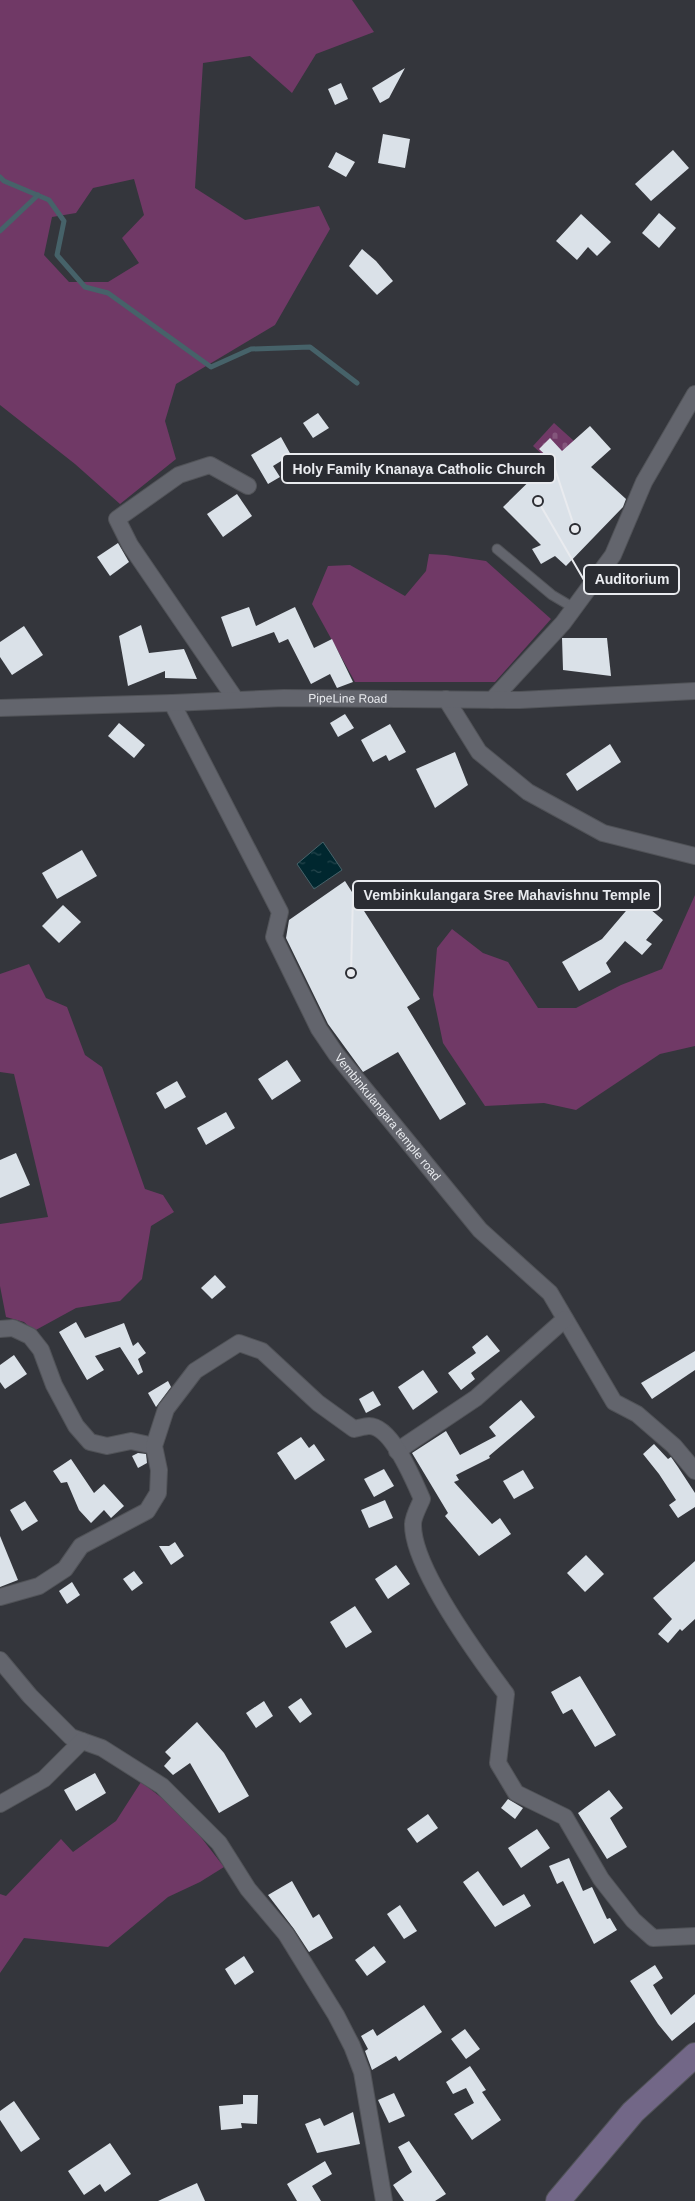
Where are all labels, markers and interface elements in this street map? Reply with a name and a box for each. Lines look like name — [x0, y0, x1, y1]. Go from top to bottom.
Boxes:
callout: Holy Family Knanaya Catholic Church — [282, 454, 555, 483]
text: Holy Family Knanaya Catholic Church — [293, 461, 545, 477]
callout: Auditorium — [584, 565, 679, 594]
text: Auditorium — [595, 571, 669, 587]
street label: PipeLine Road — [308, 691, 387, 706]
callout: Vembinkulangara Sree Mahavishnu Temple — [353, 881, 660, 910]
text: Vembinkulangara Sree Mahavishnu Temple — [364, 887, 651, 903]
street label: Vembinkulangara temple road — [332, 1051, 444, 1183]

